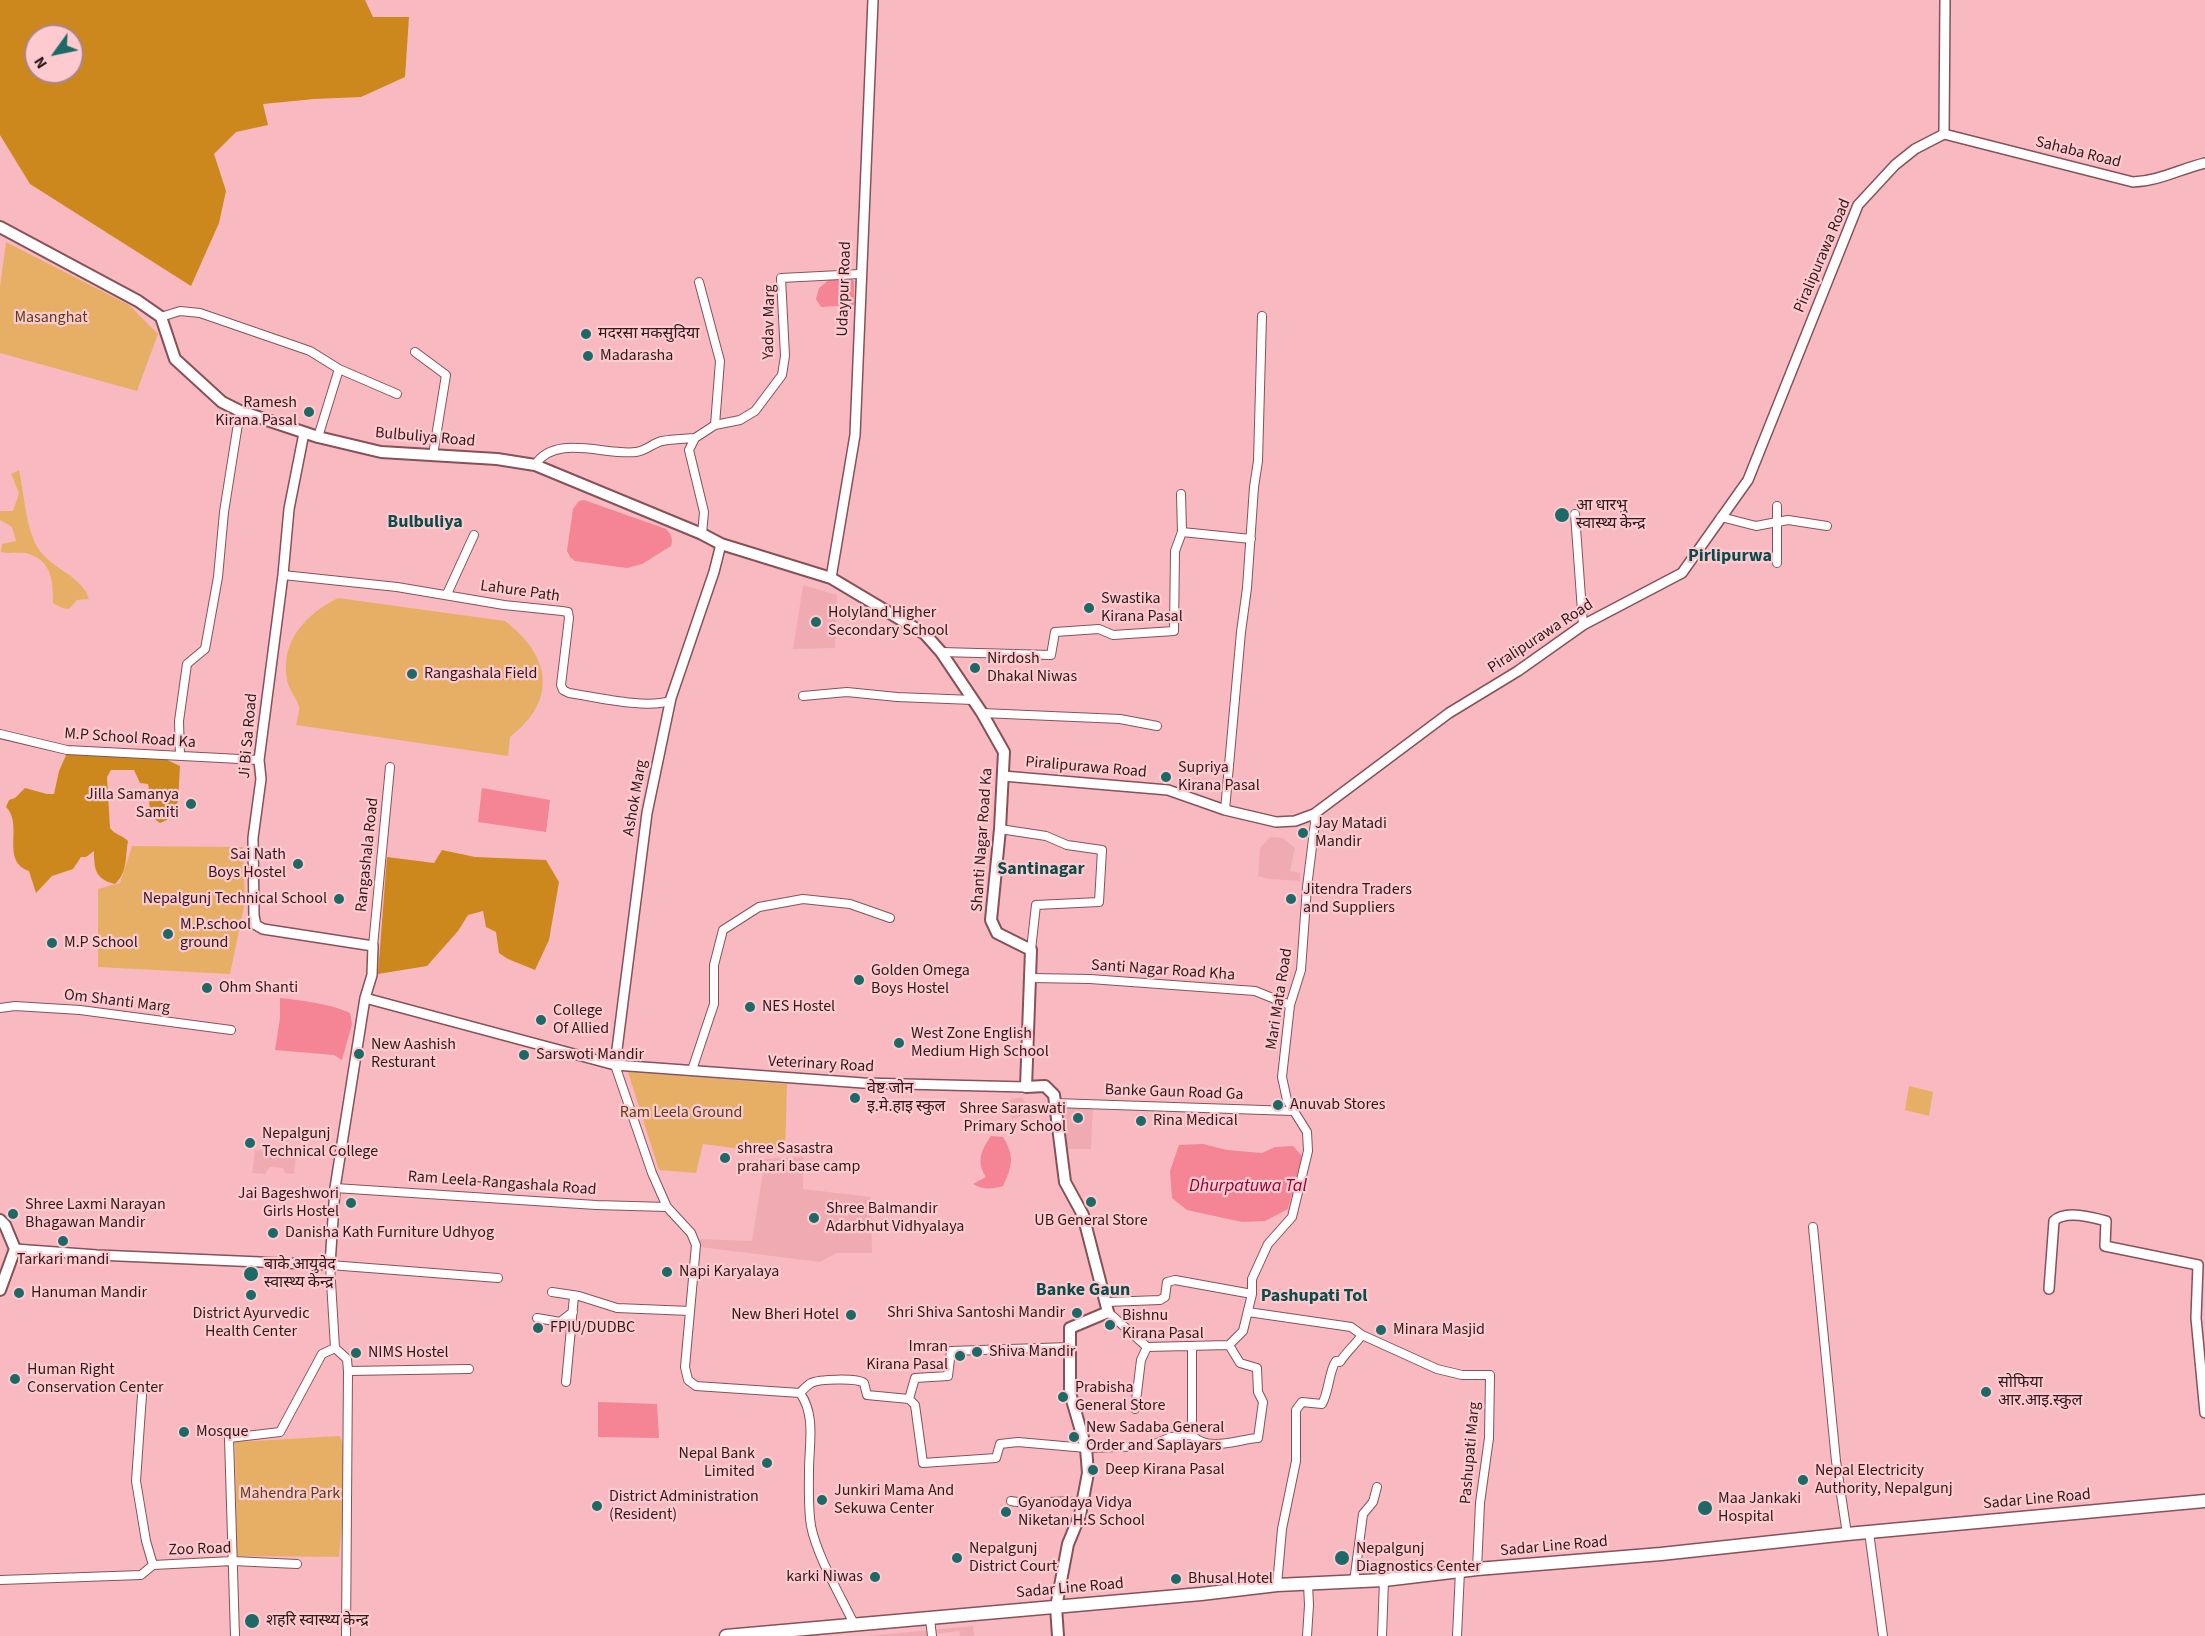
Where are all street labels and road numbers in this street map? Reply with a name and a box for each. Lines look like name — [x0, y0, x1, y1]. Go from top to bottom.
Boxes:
street label: Sahaba Road — [2033, 133, 2123, 173]
street label: Piralipurawa Road — [1790, 196, 1856, 316]
street label: Udaypur Road — [834, 241, 856, 337]
street label: Yadav Marg — [760, 284, 780, 360]
street label: Bulbuliya Road — [374, 424, 476, 452]
street label: Lahure Path — [479, 577, 561, 607]
street label: Piralipurawa Road — [1485, 596, 1597, 678]
street label: Ji Bi Sa Road — [236, 693, 262, 779]
street label: M.P School Road Ka — [64, 725, 196, 753]
street label: Piralipurawa Road — [1024, 753, 1148, 783]
street label: Ashok Marg — [620, 758, 652, 838]
street label: Shanti Nagar Road Ka — [968, 767, 998, 913]
street label: Rangashala Road — [352, 797, 384, 913]
street label: Mari Mata Road — [1262, 947, 1298, 1051]
street label: Santi Nagar Road Kha — [1090, 956, 1236, 986]
street label: Om Shanti Marg — [63, 986, 171, 1018]
street label: Veterinary Road — [767, 1053, 875, 1077]
street label: Banke Gaun Road Ga — [1104, 1081, 1244, 1105]
street label: Ram Leela-Rangashala Road — [407, 1168, 597, 1200]
street label: Pashupati Marg — [1457, 1401, 1485, 1505]
street label: Sadar Line Road — [1982, 1486, 2092, 1514]
street label: Sadar Line Road — [1499, 1533, 1609, 1561]
street label: Zoo Road — [168, 1539, 232, 1561]
street label: Sadar Line Road — [1015, 1575, 1125, 1603]

